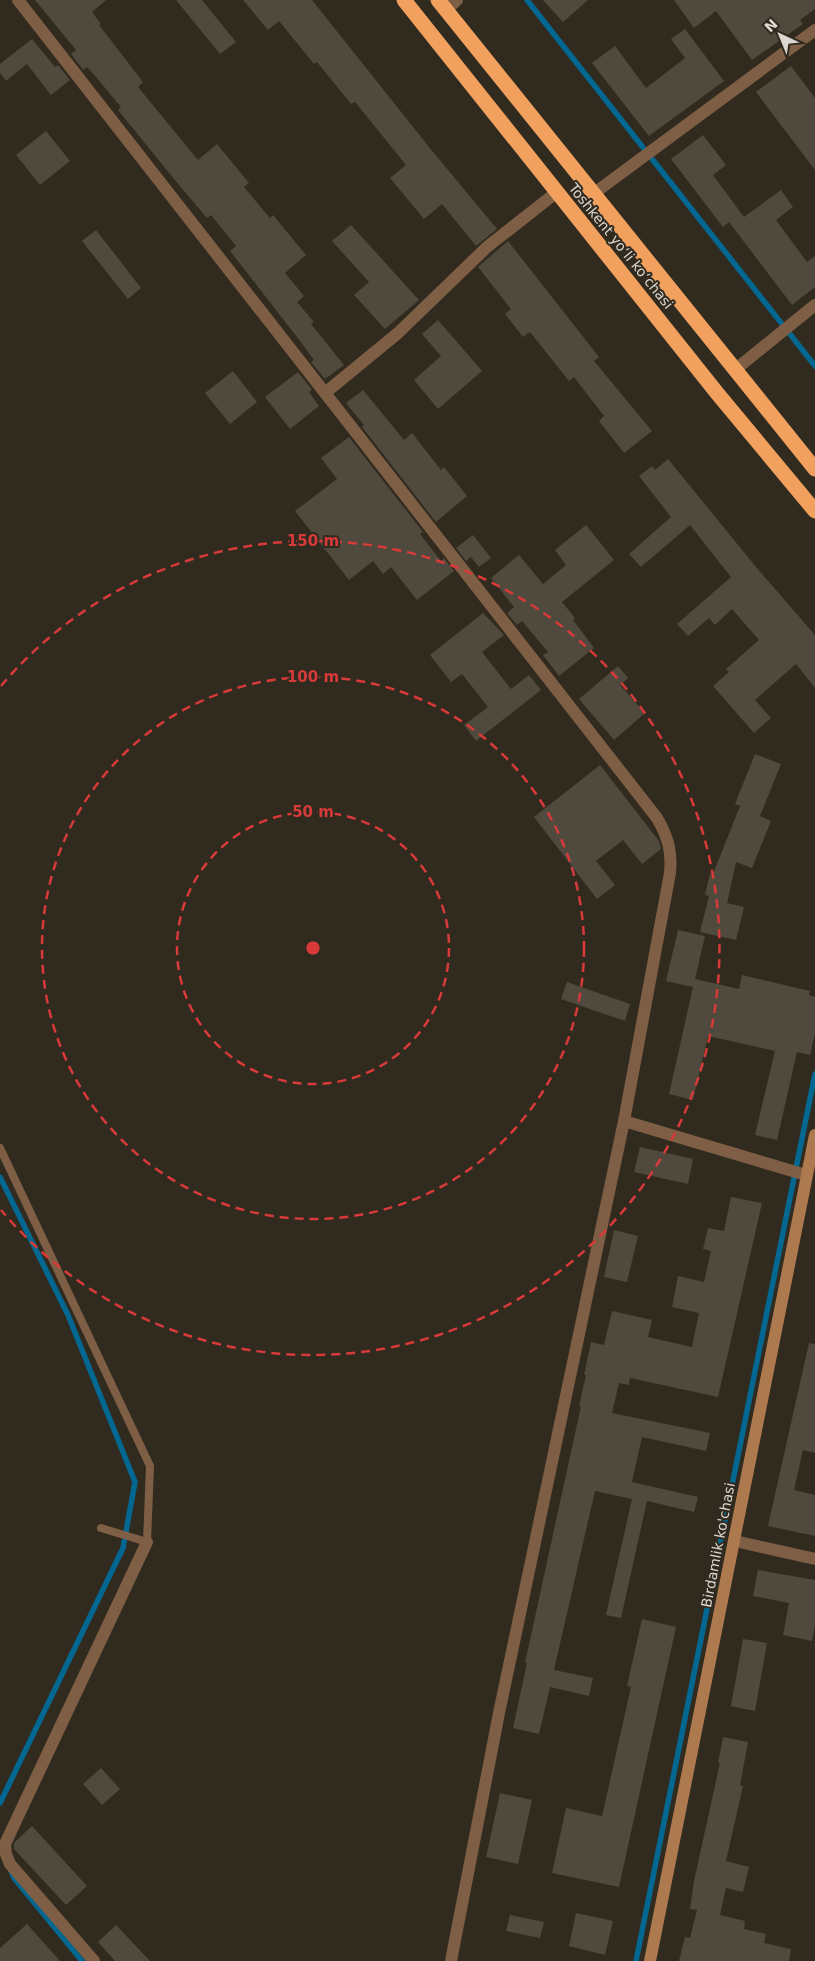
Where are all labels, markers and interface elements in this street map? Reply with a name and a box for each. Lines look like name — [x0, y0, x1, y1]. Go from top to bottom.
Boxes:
north arrow — [755, 10, 805, 60]
text: N — [761, 16, 781, 35]
street label: Toshkent yo‘li ko‘chasi — [565, 179, 676, 312]
text: 150 m — [287, 532, 339, 550]
text: 100 m — [287, 668, 339, 686]
text: 50 m — [292, 803, 334, 821]
centre of rings — [304, 939, 322, 957]
street label: Birdamlik ko'chasi — [698, 1481, 738, 1609]

